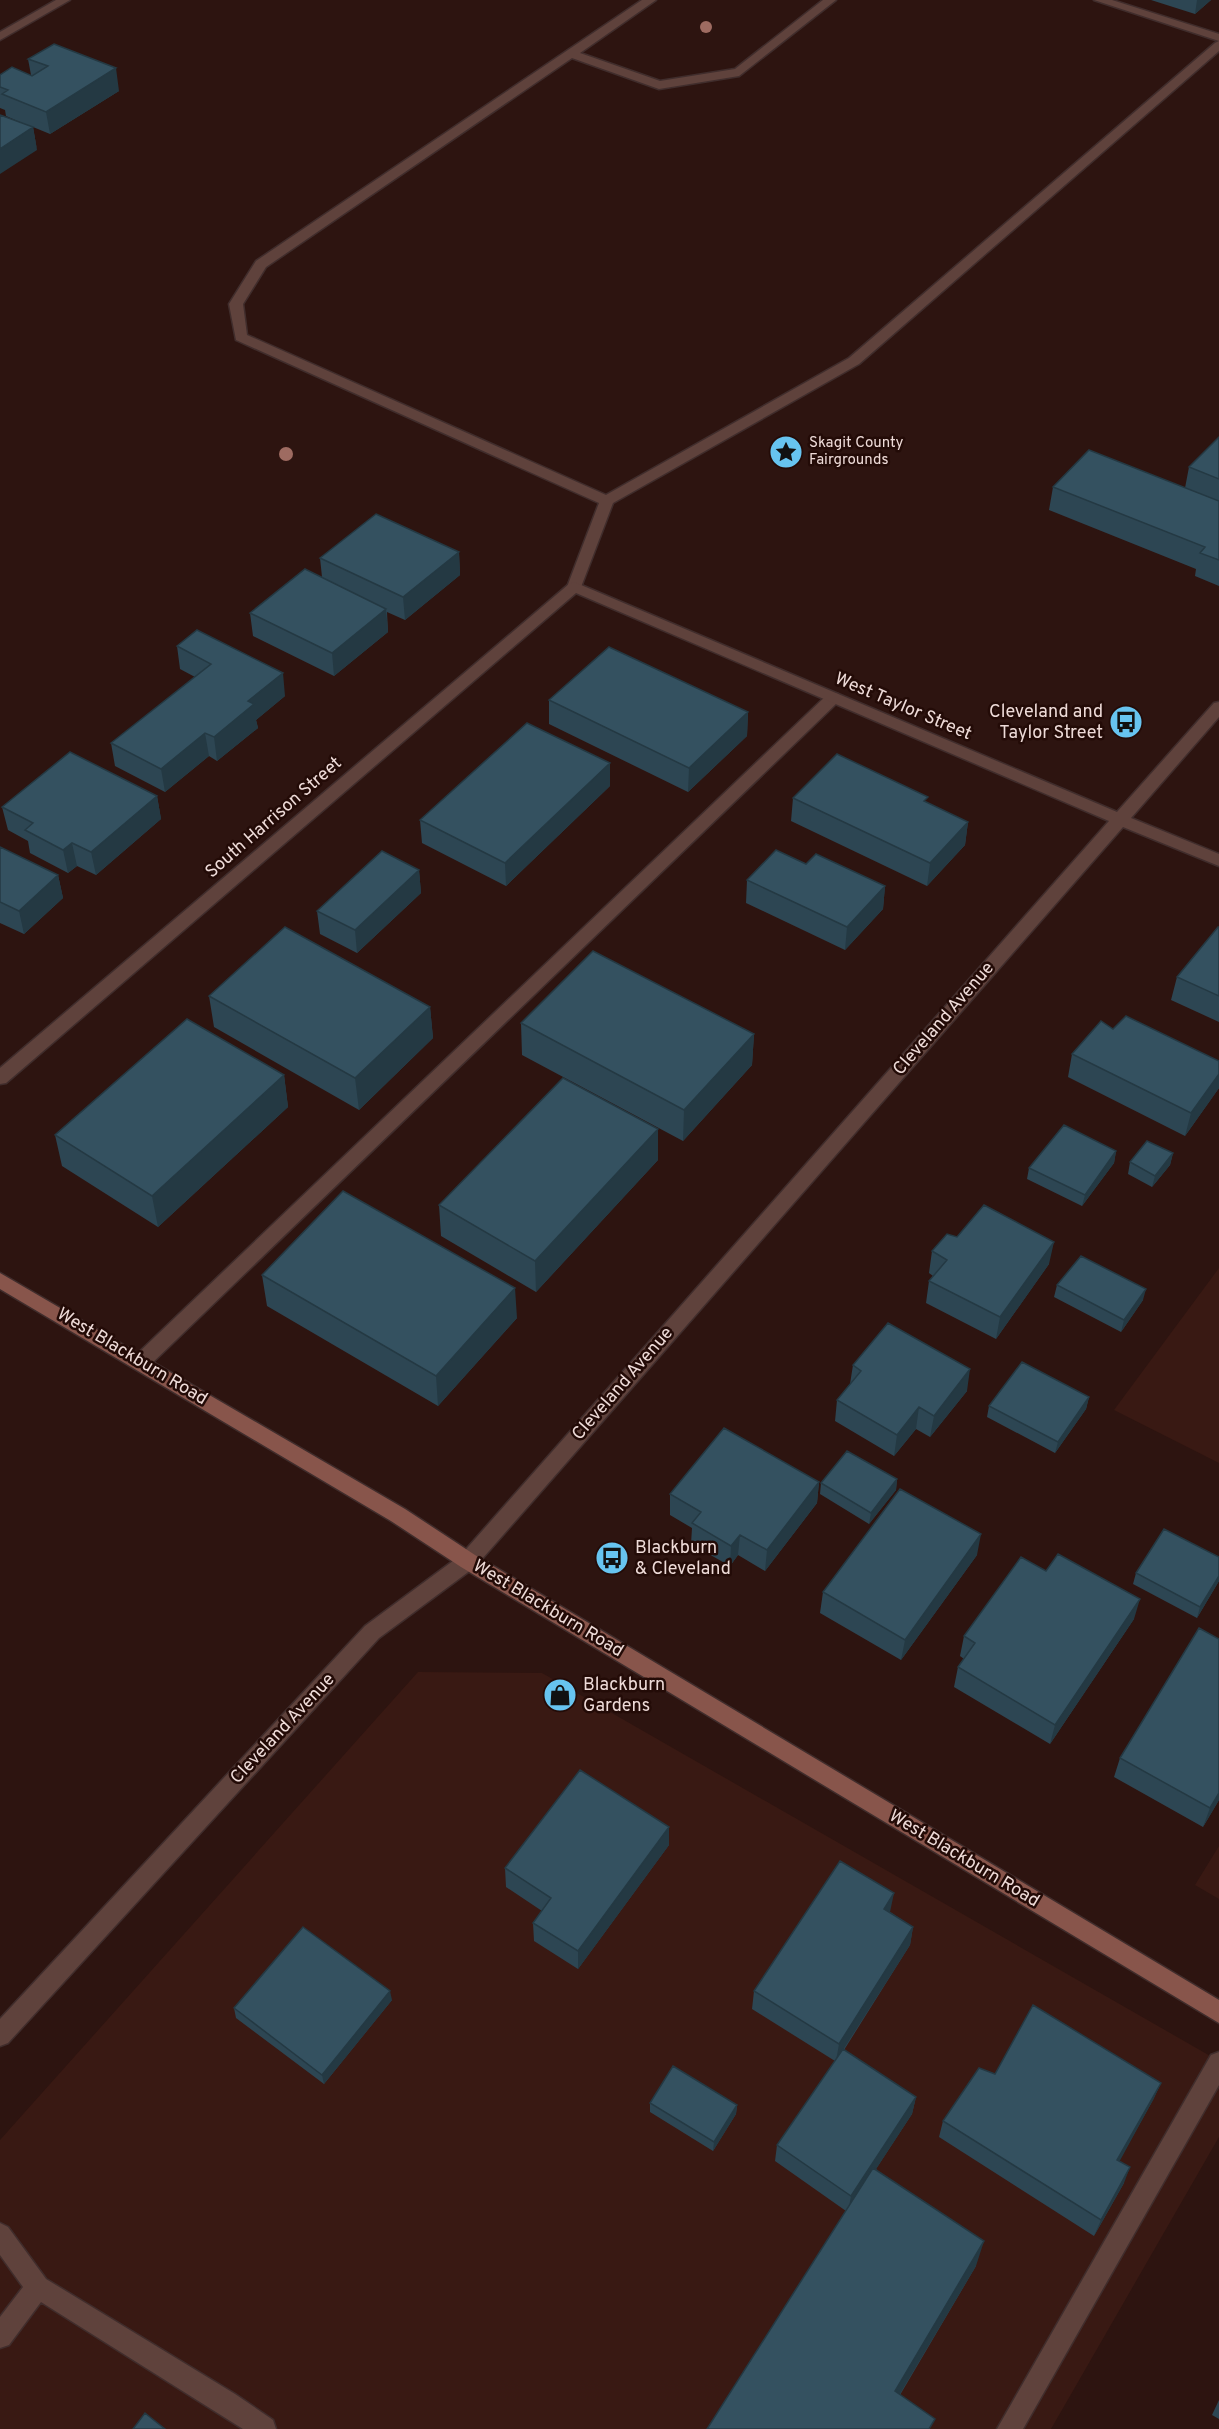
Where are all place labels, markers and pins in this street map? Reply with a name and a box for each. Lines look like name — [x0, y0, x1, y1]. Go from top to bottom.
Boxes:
place icon: Skagit County Fairgrounds — [768, 434, 804, 470]
place label: Skagit County Fairgrounds — [809, 434, 903, 470]
place label: Cleveland and Taylor Street — [989, 701, 1103, 745]
bus stop icon: Cleveland and Taylor Street — [1108, 704, 1144, 740]
place label: Blackburn & Cleveland — [635, 1537, 731, 1581]
bus stop icon: Blackburn & Cleveland — [594, 1540, 630, 1576]
place label: Blackburn Gardens — [583, 1674, 665, 1718]
shop icon: Blackburn Gardens — [542, 1677, 578, 1713]

